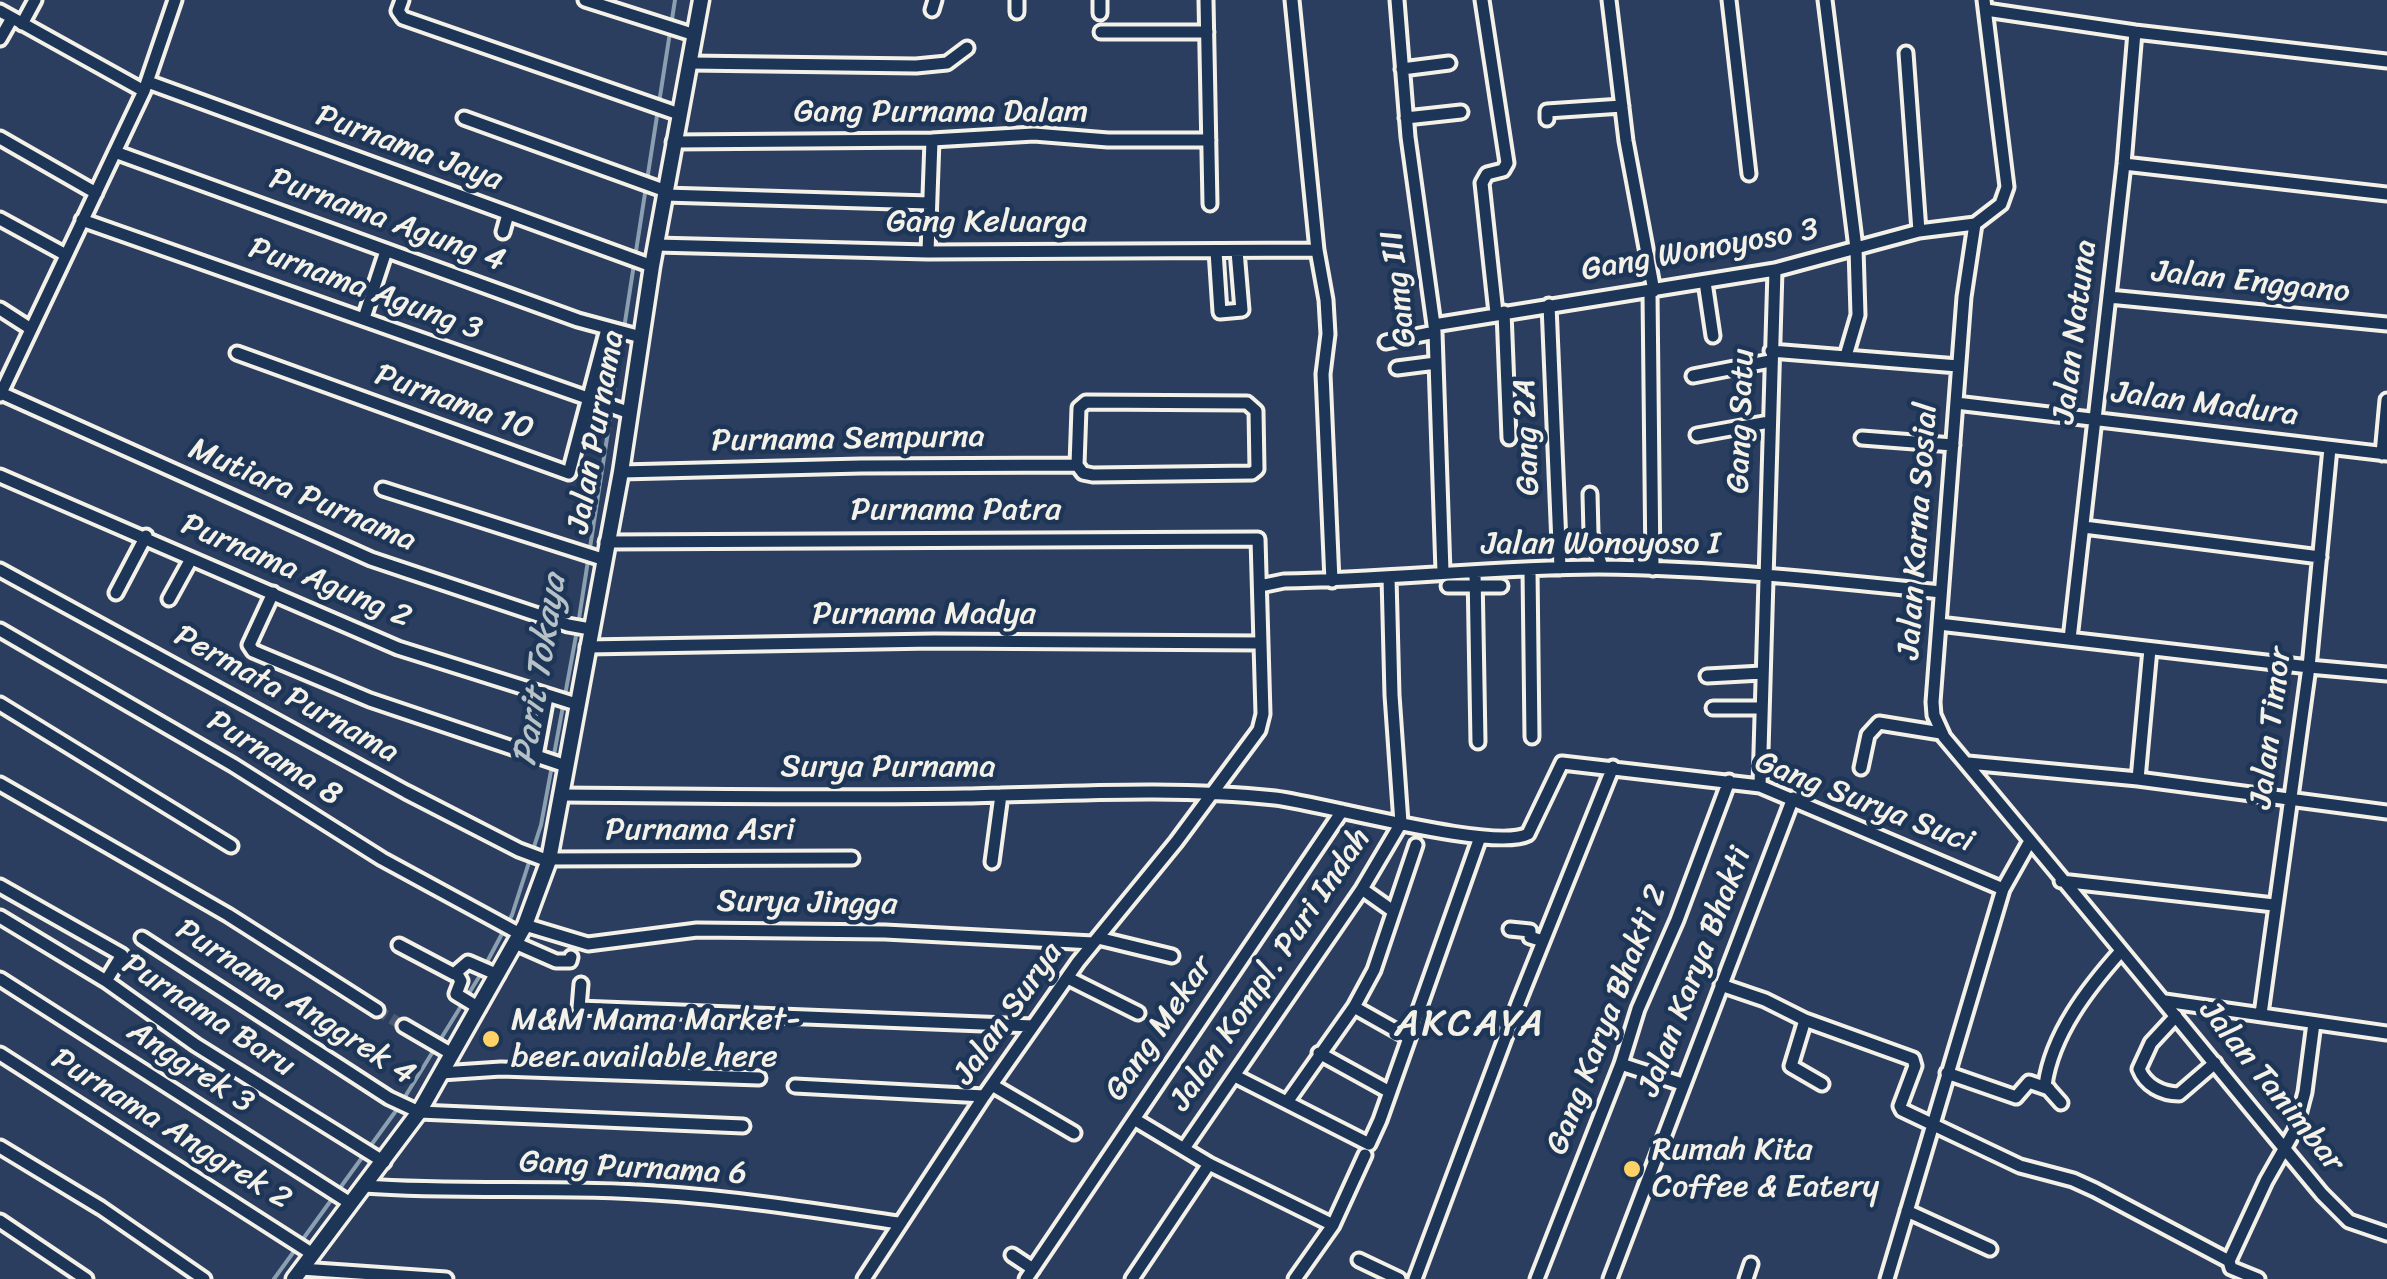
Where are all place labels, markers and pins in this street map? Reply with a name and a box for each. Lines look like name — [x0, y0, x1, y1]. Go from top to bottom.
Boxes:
place label: M&M Mama Market- beer available here — [511, 1002, 801, 1077]
marker: M&M Mama Market- beer available here — [480, 1028, 502, 1050]
place label: Rumah Kita Coffee & Eatery — [1652, 1132, 1879, 1207]
marker: Rumah Kita Coffee & Eatery — [1621, 1158, 1643, 1180]

